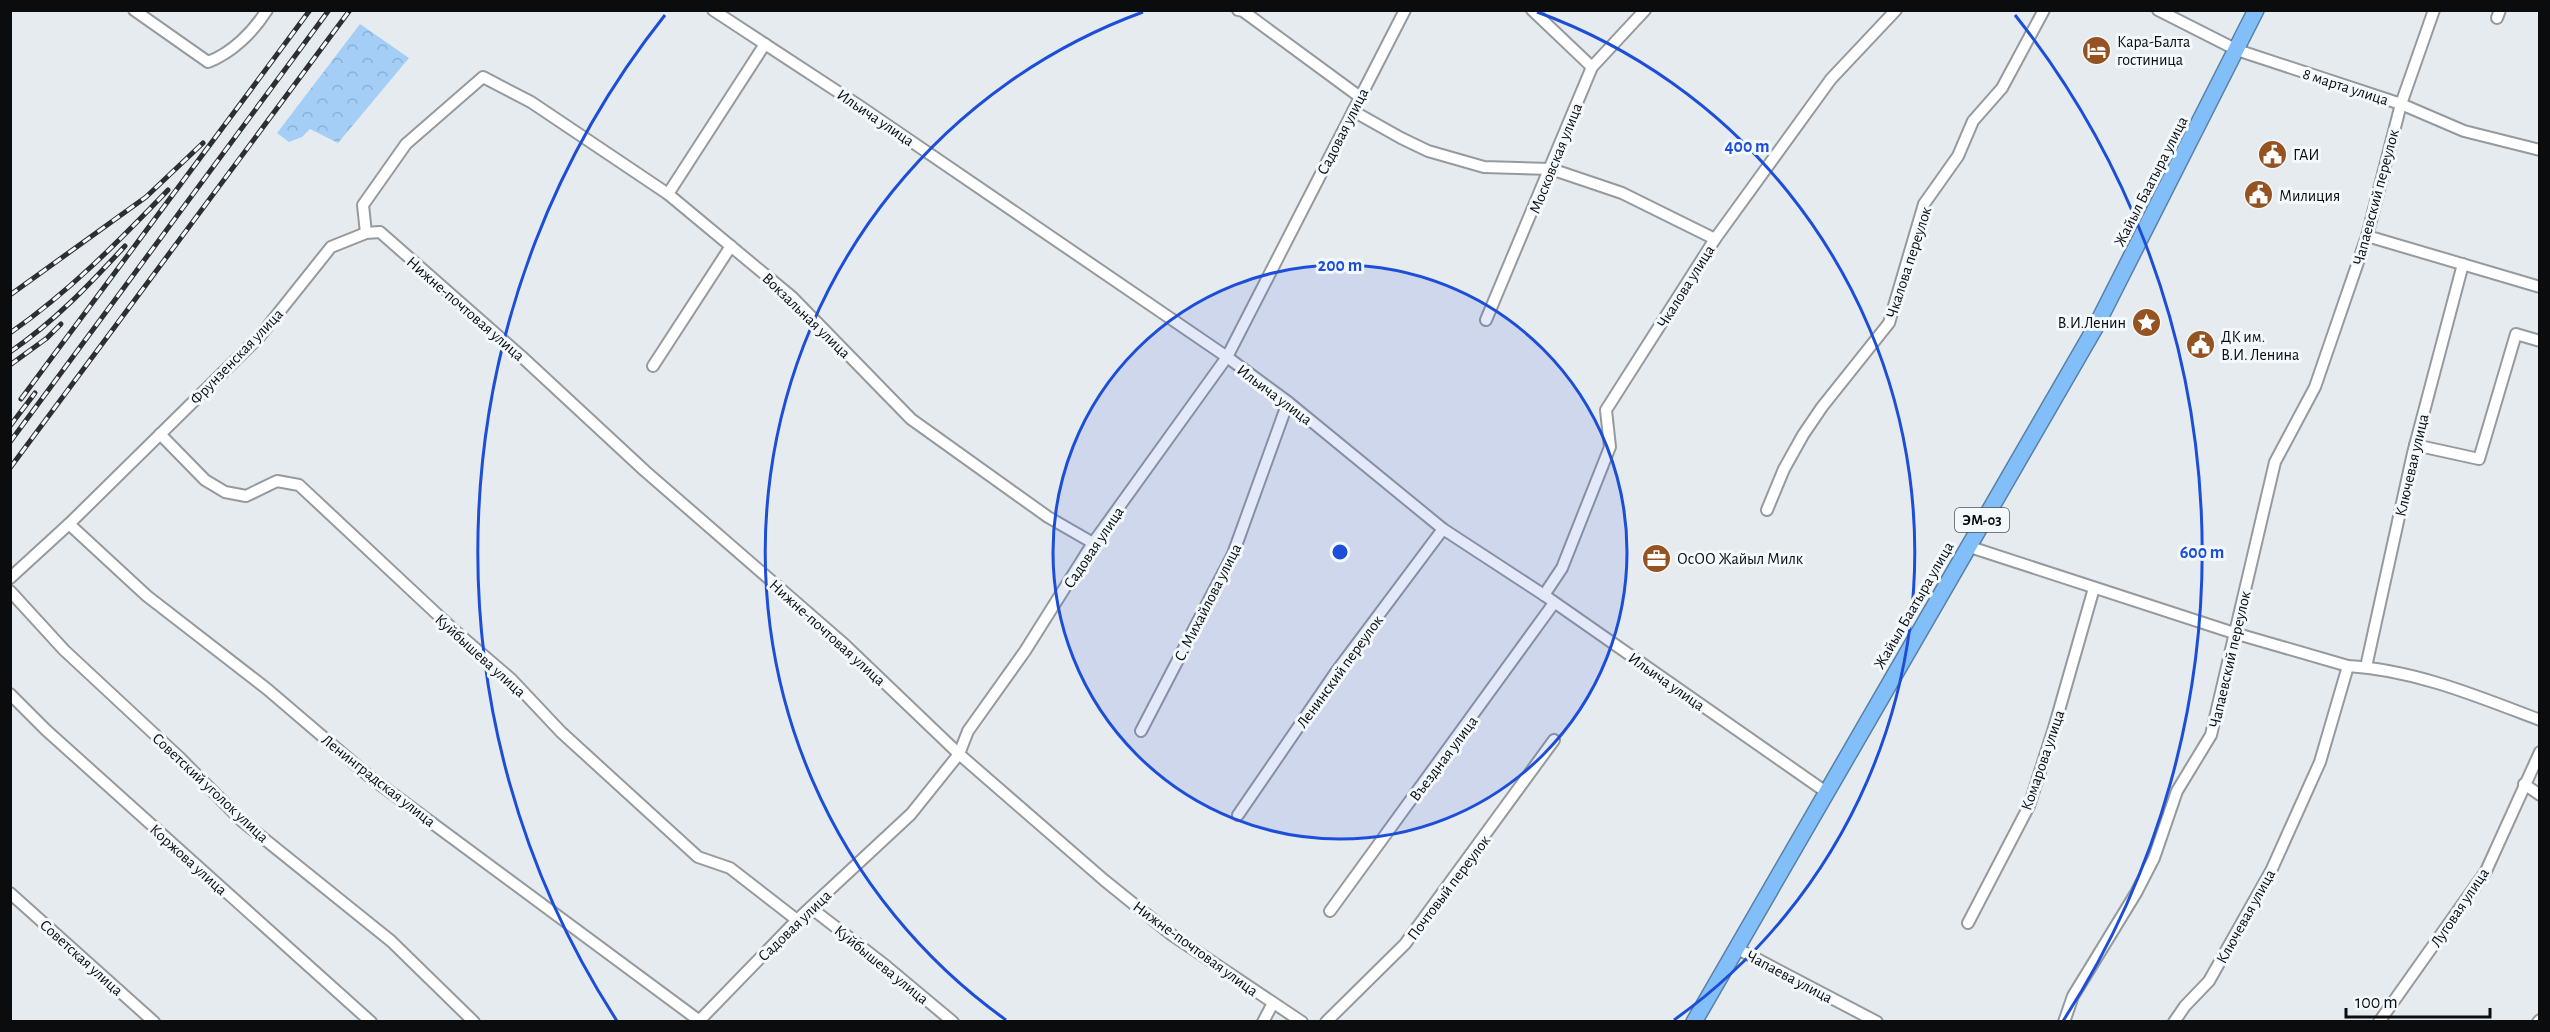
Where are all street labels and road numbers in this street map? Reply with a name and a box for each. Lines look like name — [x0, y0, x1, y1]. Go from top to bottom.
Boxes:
street label: 8 марта улица — [2300, 66, 2391, 109]
street label: Ильича улица — [833, 86, 917, 150]
street label: Садовая улица — [1314, 86, 1372, 178]
street label: Московская улица — [1526, 101, 1586, 216]
street label: Жайыл Баатыра улица — [2111, 114, 2192, 250]
street label: Чапаевский переулок — [2350, 127, 2403, 267]
street label: Чкалова переулок — [1883, 204, 1936, 320]
street label: Чкалова улица — [1654, 242, 1718, 331]
street label: Нижне-почтовая улица — [403, 253, 527, 365]
street label: Вокзальная улица — [759, 270, 853, 362]
street label: Фрунзенская улица — [187, 306, 287, 408]
street label: Ильича улица — [1233, 362, 1315, 429]
street label: Ключевая улица — [2392, 412, 2433, 518]
street label: Садовая улица — [1061, 504, 1128, 592]
road number: ЭМ-03 — [1955, 508, 2009, 532]
street label: Жайыл Баатыра улица — [1871, 539, 1958, 672]
street label: С. Михайлова улица — [1171, 541, 1245, 664]
street label: Нижне-почтовая улица — [766, 577, 888, 690]
street label: Чапаевский переулок — [2206, 589, 2255, 729]
street label: Куйбышева улица — [431, 611, 529, 701]
street label: Ленинский переулок — [1294, 612, 1387, 731]
street label: Ильича улица — [1625, 650, 1708, 715]
street label: Комарова улица — [2018, 708, 2069, 813]
street label: Въездная улица — [1407, 713, 1482, 805]
street label: Советский уголок улица — [148, 730, 272, 846]
street label: Ленинградская улица — [318, 732, 438, 831]
street label: Коржова улица — [146, 821, 230, 899]
street label: Почтовый переулок — [1404, 832, 1494, 944]
street label: Луговая улица — [2428, 865, 2493, 950]
street label: Ключевая улица — [2213, 867, 2279, 967]
street label: Садовая улица — [755, 887, 835, 965]
street label: Нижне-почтовая улица — [1129, 898, 1261, 1000]
street label: Советская улица — [36, 917, 126, 1000]
street label: Куйбышева улица — [831, 922, 931, 1008]
street label: Чапаева улица — [1743, 948, 1835, 1007]

